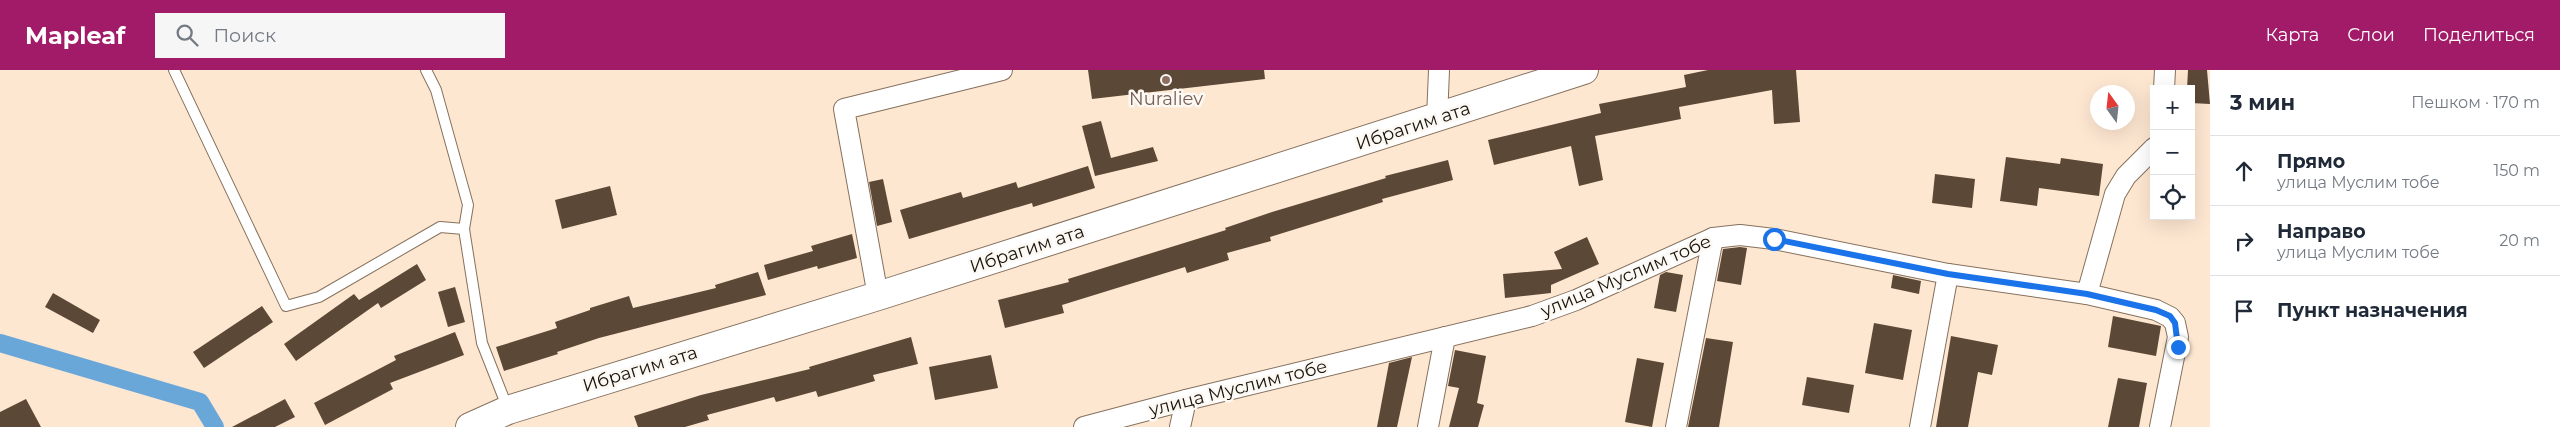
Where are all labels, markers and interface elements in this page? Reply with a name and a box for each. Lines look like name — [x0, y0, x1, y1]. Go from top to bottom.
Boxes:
search box — [155, 13, 505, 58]
text: Mapleaf — [25, 21, 125, 50]
icon: search — [173, 21, 201, 49]
text: Поиск — [213, 24, 276, 47]
text: Карта — [2265, 24, 2319, 46]
text: Слои — [2347, 24, 2395, 46]
text: Поделиться — [2423, 24, 2535, 46]
marker: Nuraliev — [1160, 74, 1172, 86]
north arrow — [2090, 85, 2135, 130]
map controls — [2150, 85, 2195, 220]
button: + — [2150, 85, 2195, 130]
place label: Nuraliev — [1129, 88, 1203, 110]
text: 3 мин — [2230, 90, 2295, 115]
text: Пешком · 170 m — [2411, 93, 2540, 112]
street label: Ибрагим ата — [1353, 97, 1473, 155]
button: − — [2150, 130, 2195, 175]
text: Прямо — [2277, 150, 2345, 173]
icon: ahead — [2230, 157, 2258, 185]
text: 150 m — [2493, 161, 2540, 180]
text: улица Муслим тобе — [2277, 173, 2440, 192]
button: locate — [2150, 175, 2195, 220]
street label: Ибрагим ата — [967, 220, 1087, 278]
text: Направо — [2277, 220, 2366, 243]
icon: right — [2230, 227, 2258, 255]
route start — [1763, 228, 1786, 251]
street label: улица Муслим тобе — [1537, 230, 1715, 322]
text: 20 m — [2499, 231, 2540, 250]
text: улица Муслим тобе — [2277, 243, 2440, 262]
icon: arrive — [2230, 297, 2258, 325]
text: Пункт назначения — [2277, 299, 2468, 322]
route end — [2167, 336, 2190, 359]
street label: Ибрагим ата — [580, 341, 700, 397]
street label: улица Муслим тобе — [1146, 355, 1329, 421]

